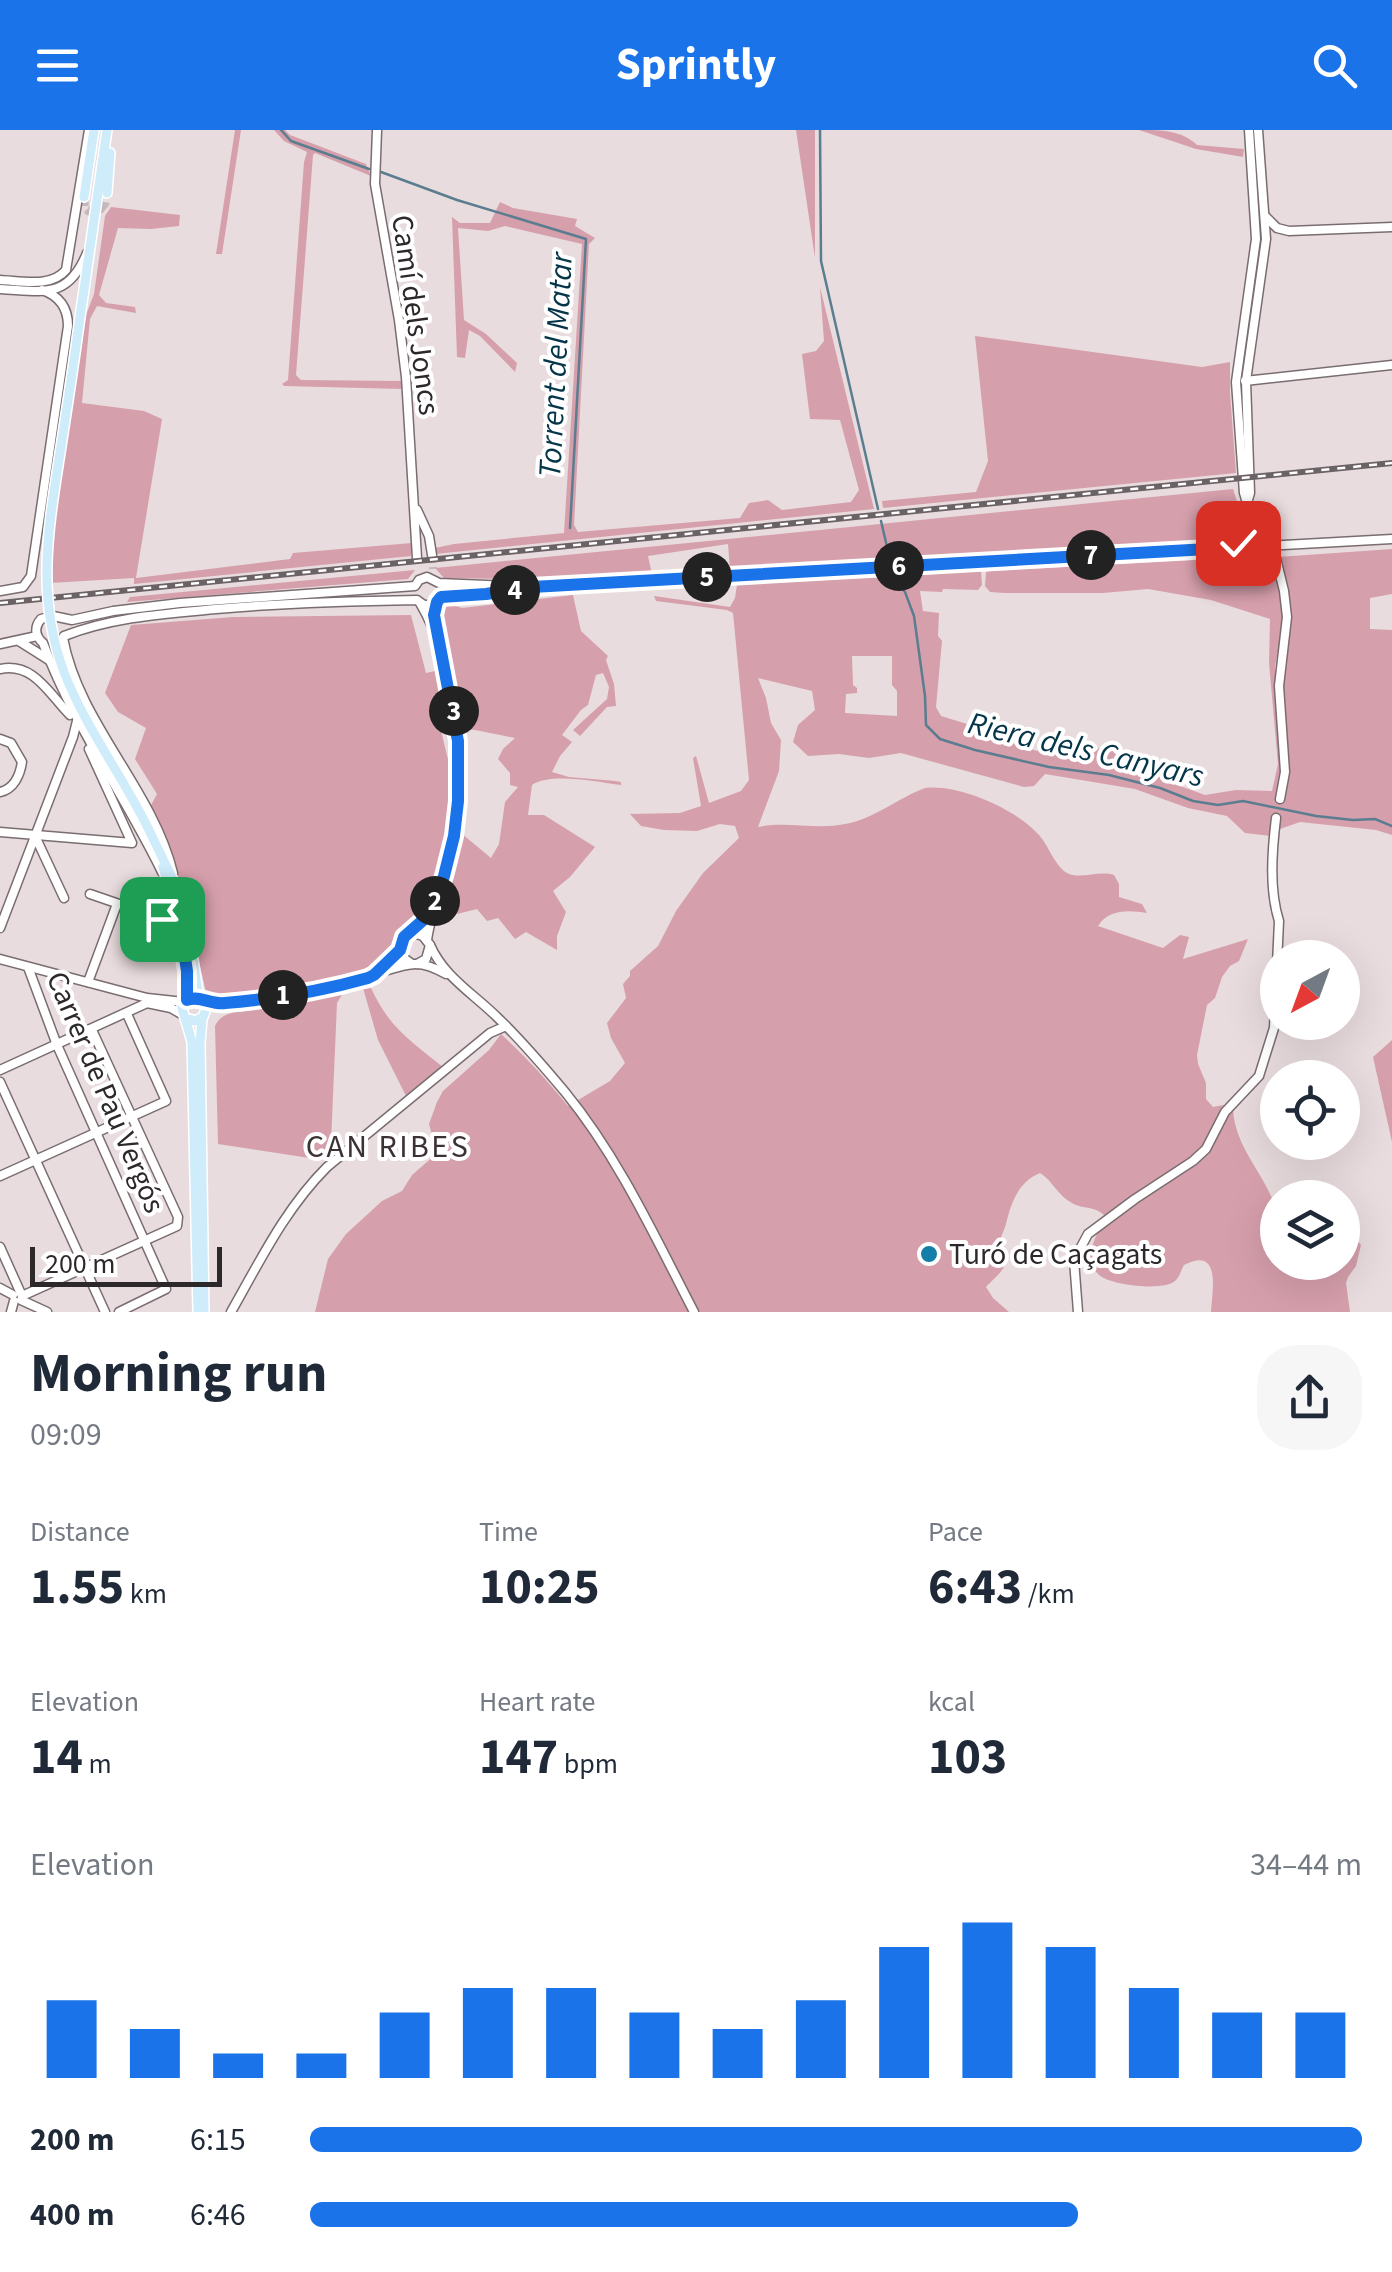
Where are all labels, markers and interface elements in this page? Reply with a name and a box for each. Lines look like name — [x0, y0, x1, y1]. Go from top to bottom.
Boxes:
text: Sprintly — [616, 33, 776, 97]
icon: menu — [30, 38, 85, 93]
icon: search — [1307, 38, 1362, 93]
street label: Camí dels Joncs — [380, 212, 451, 418]
water label: Torrent del Matar — [527, 249, 585, 479]
pin — [1196, 501, 1281, 586]
icon: check — [1211, 516, 1266, 571]
pin: 7 — [1066, 530, 1116, 580]
text: 7 — [1084, 535, 1098, 575]
pin: 6 — [874, 541, 924, 591]
text: 6 — [892, 546, 906, 586]
pin: 5 — [682, 552, 732, 602]
text: 5 — [700, 557, 714, 597]
pin: 4 — [490, 565, 540, 615]
text: 4 — [508, 570, 522, 610]
pin: 3 — [429, 686, 479, 736]
text: 3 — [447, 691, 461, 731]
water label: Riera dels Canyars — [963, 700, 1208, 800]
pin: 2 — [410, 876, 460, 926]
pin — [120, 877, 205, 962]
text: 2 — [428, 881, 442, 921]
icon: arrive — [135, 892, 190, 947]
north arrow — [1260, 940, 1360, 1040]
map controls — [1260, 940, 1360, 1280]
street label: Carrer de Pau Vergós — [35, 965, 176, 1219]
pin: 1 — [258, 970, 308, 1020]
text: 1 — [276, 975, 290, 1015]
button: locate — [1260, 1060, 1360, 1160]
district label: CAN RIBES — [306, 1124, 470, 1170]
button: layers — [1260, 1180, 1360, 1280]
place label: Turó de Caçagats — [949, 1233, 1162, 1276]
scale bar — [30, 1242, 222, 1286]
marker: Turó de Caçagats — [918, 1243, 940, 1265]
text: 200 m — [45, 1244, 116, 1284]
text: Morning run — [30, 1335, 327, 1413]
button: share — [1257, 1345, 1362, 1450]
text: 09:09 — [30, 1412, 102, 1458]
text: Distance — [30, 1512, 130, 1552]
text: Time — [479, 1512, 538, 1552]
text: Pace — [928, 1512, 983, 1552]
text: 1.55 — [30, 1552, 124, 1623]
text: 10:25 — [479, 1552, 600, 1623]
text: 6:43 — [928, 1552, 1022, 1623]
text: km — [124, 1574, 167, 1614]
text: /km — [1022, 1574, 1075, 1614]
text: Elevation — [30, 1682, 139, 1722]
text: Heart rate — [479, 1682, 595, 1722]
text: kcal — [928, 1682, 975, 1722]
text: 14 — [30, 1722, 83, 1793]
text: 147 — [479, 1722, 558, 1793]
text: 103 — [928, 1722, 1007, 1793]
text: m — [83, 1744, 112, 1784]
text: bpm — [558, 1744, 618, 1784]
text: Elevation — [30, 1842, 155, 1888]
text: 34–44 m — [1250, 1842, 1362, 1888]
text: 200 m — [30, 2117, 115, 2163]
text: 6:15 — [190, 2117, 246, 2163]
text: 400 m — [30, 2192, 115, 2238]
text: 6:46 — [190, 2192, 246, 2238]

